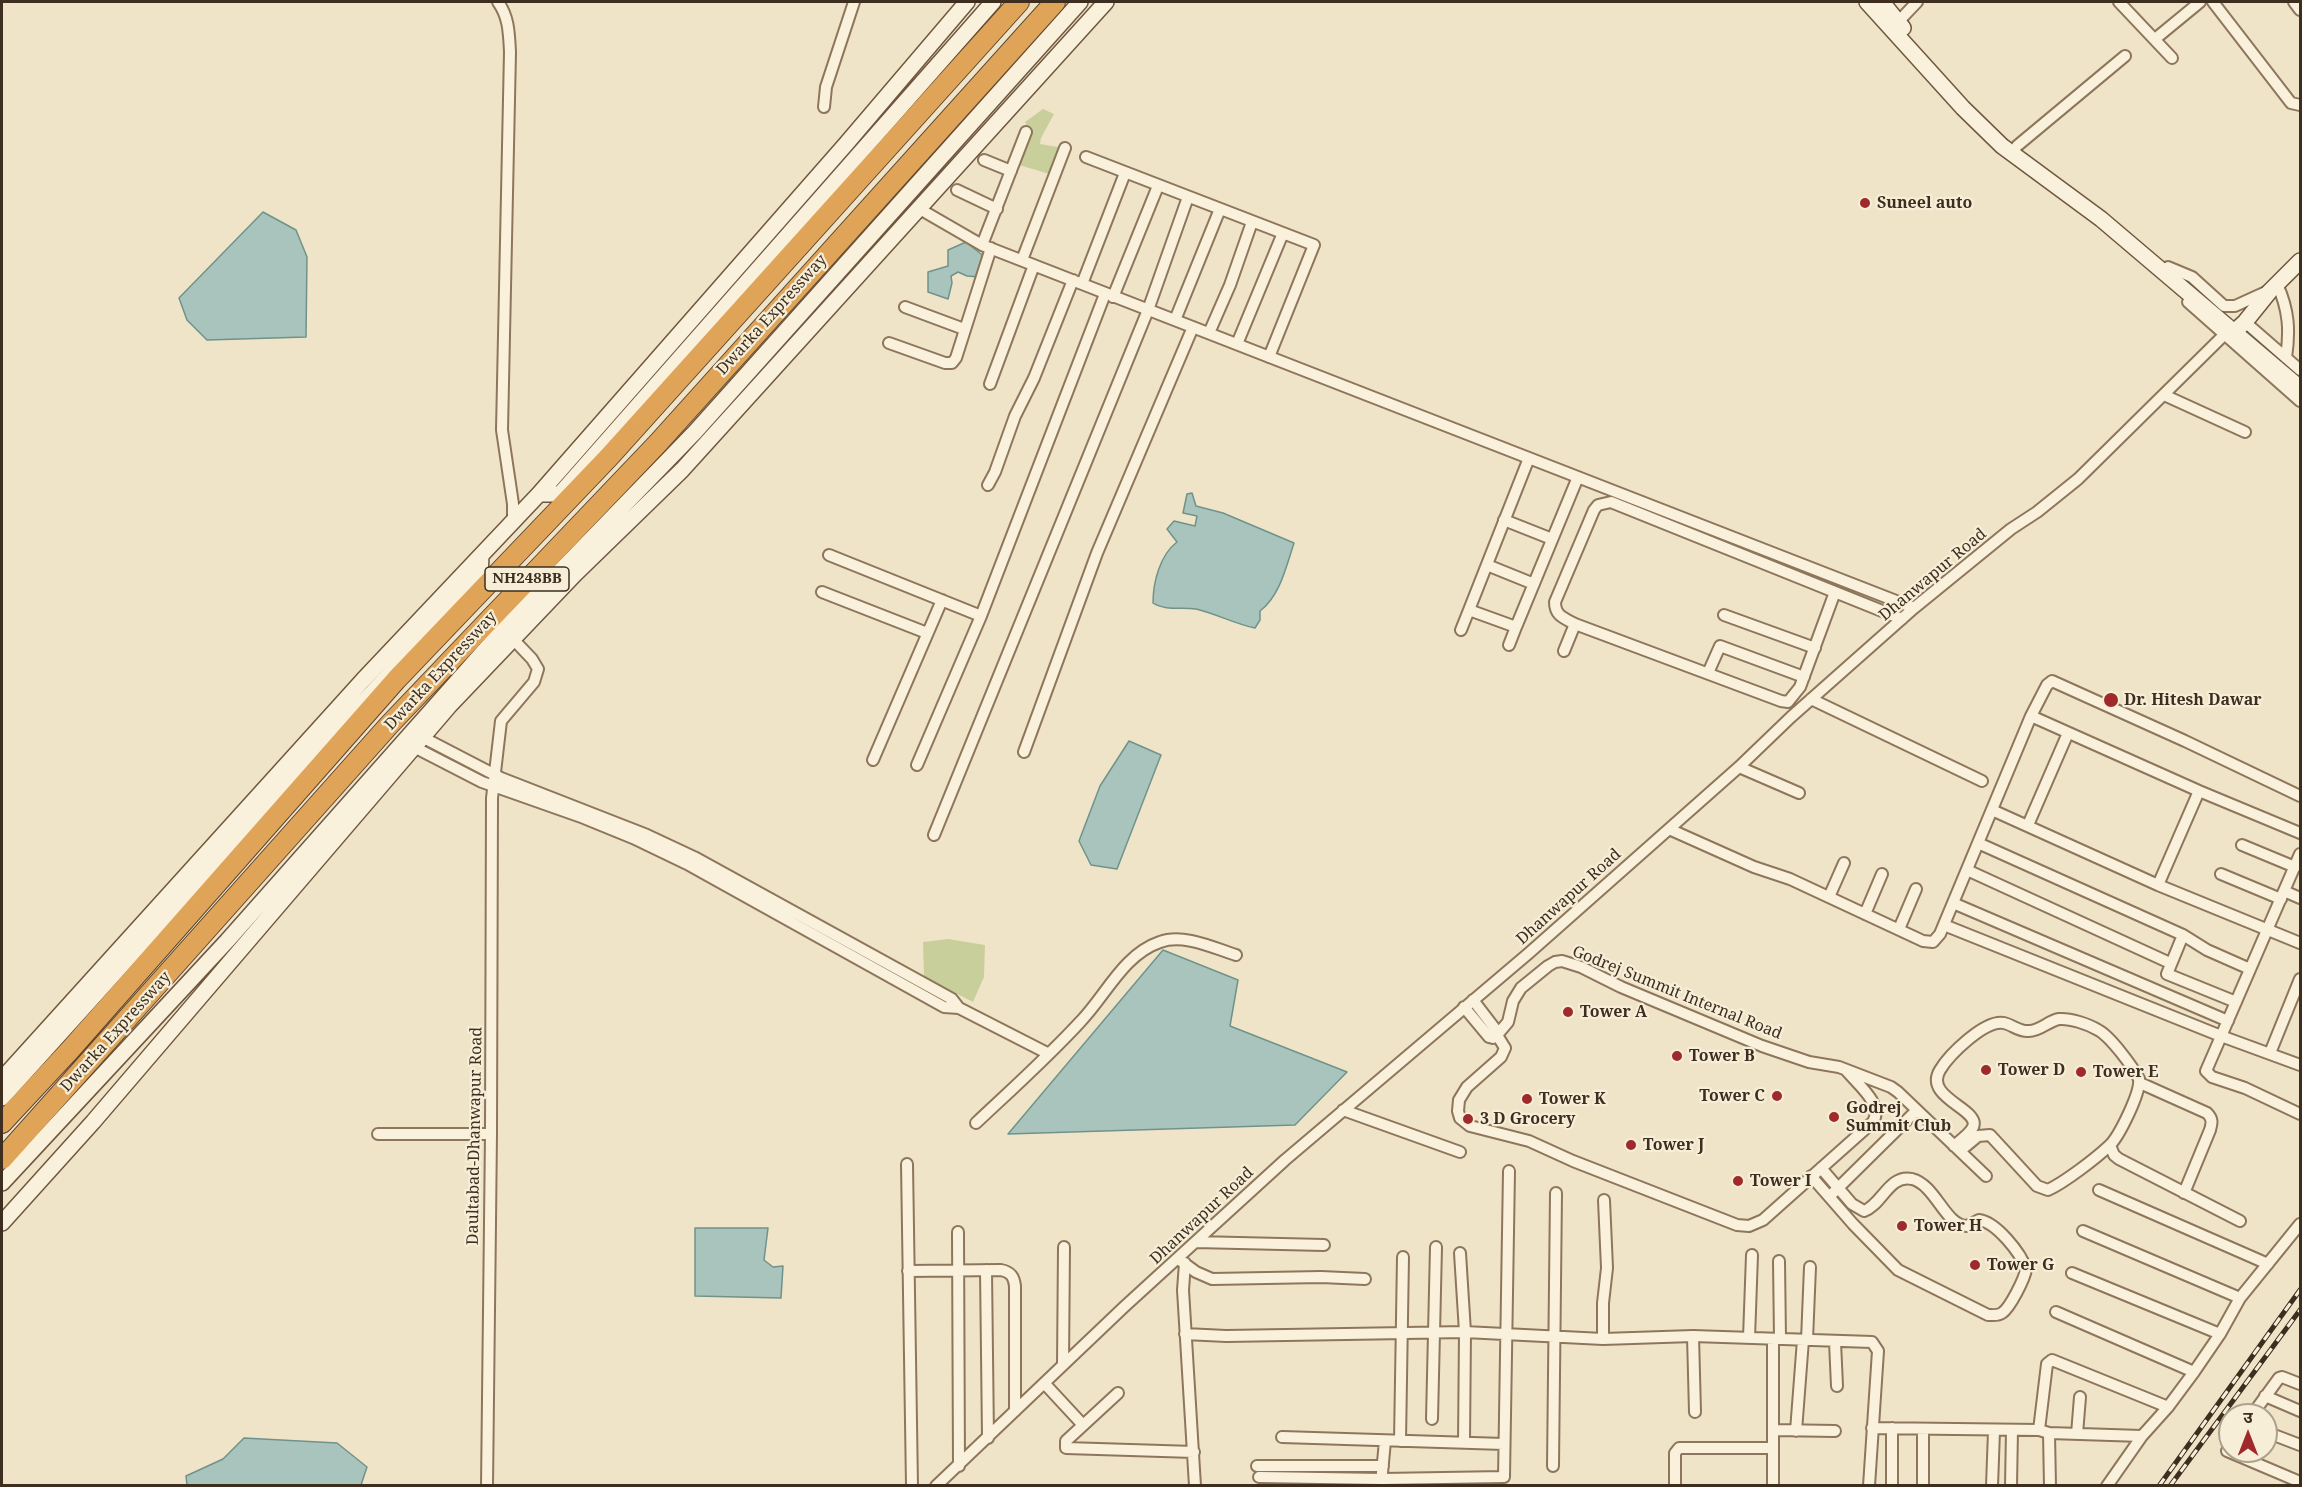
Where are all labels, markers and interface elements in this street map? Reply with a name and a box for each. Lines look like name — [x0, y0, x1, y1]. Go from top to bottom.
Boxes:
place label: Suneel auto — [1877, 193, 1972, 213]
marker: Suneel auto — [1858, 196, 1872, 210]
street label: Dwarka Expressway — [713, 251, 831, 379]
street label: Dhanwapur Road — [1875, 525, 1991, 625]
road number: NH248BB — [485, 567, 569, 591]
street label: Dwarka Expressway — [381, 608, 501, 734]
place label: Dr. Hitesh Dawar — [2124, 690, 2262, 710]
marker: Dr. Hitesh Dawar — [2102, 691, 2120, 709]
street label: Dhanwapur Road — [1513, 845, 1625, 949]
street label: Godrej Summit Internal Road — [1569, 942, 1785, 1044]
street label: Dwarka Expressway — [57, 968, 175, 1096]
place label: Tower A — [1580, 1002, 1647, 1022]
marker: Tower A — [1561, 1005, 1575, 1019]
street label: Daultabad-Dhanwapur Road — [463, 1027, 487, 1245]
place label: Tower B — [1689, 1046, 1755, 1066]
marker: Tower B — [1670, 1049, 1684, 1063]
place label: Tower D — [1998, 1060, 2065, 1080]
place label: Tower E — [2093, 1062, 2158, 1082]
marker: Tower D — [1979, 1063, 1993, 1077]
marker: Tower E — [2074, 1065, 2088, 1079]
place label: Tower C — [1699, 1086, 1765, 1106]
place label: Tower K — [1539, 1089, 1606, 1109]
marker: Tower C — [1770, 1089, 1784, 1103]
marker: Tower K — [1520, 1092, 1534, 1106]
place label: Godrej Summit Club — [1846, 1098, 1951, 1136]
place label: 3 D Grocery — [1480, 1109, 1575, 1129]
marker: Godrej Summit Club — [1827, 1110, 1841, 1124]
marker: 3 D Grocery — [1461, 1112, 1475, 1126]
place label: Tower J — [1643, 1135, 1704, 1155]
marker: Tower J — [1624, 1138, 1638, 1152]
street label: Dhanwapur Road — [1146, 1163, 1258, 1269]
place label: Tower I — [1750, 1171, 1811, 1191]
marker: Tower I — [1731, 1174, 1745, 1188]
place label: Tower H — [1914, 1216, 1982, 1236]
marker: Tower H — [1895, 1219, 1909, 1233]
place label: Tower G — [1987, 1255, 2054, 1275]
marker: Tower G — [1968, 1258, 1982, 1272]
north arrow — [2218, 1403, 2278, 1463]
text: उ — [2243, 1406, 2253, 1428]

